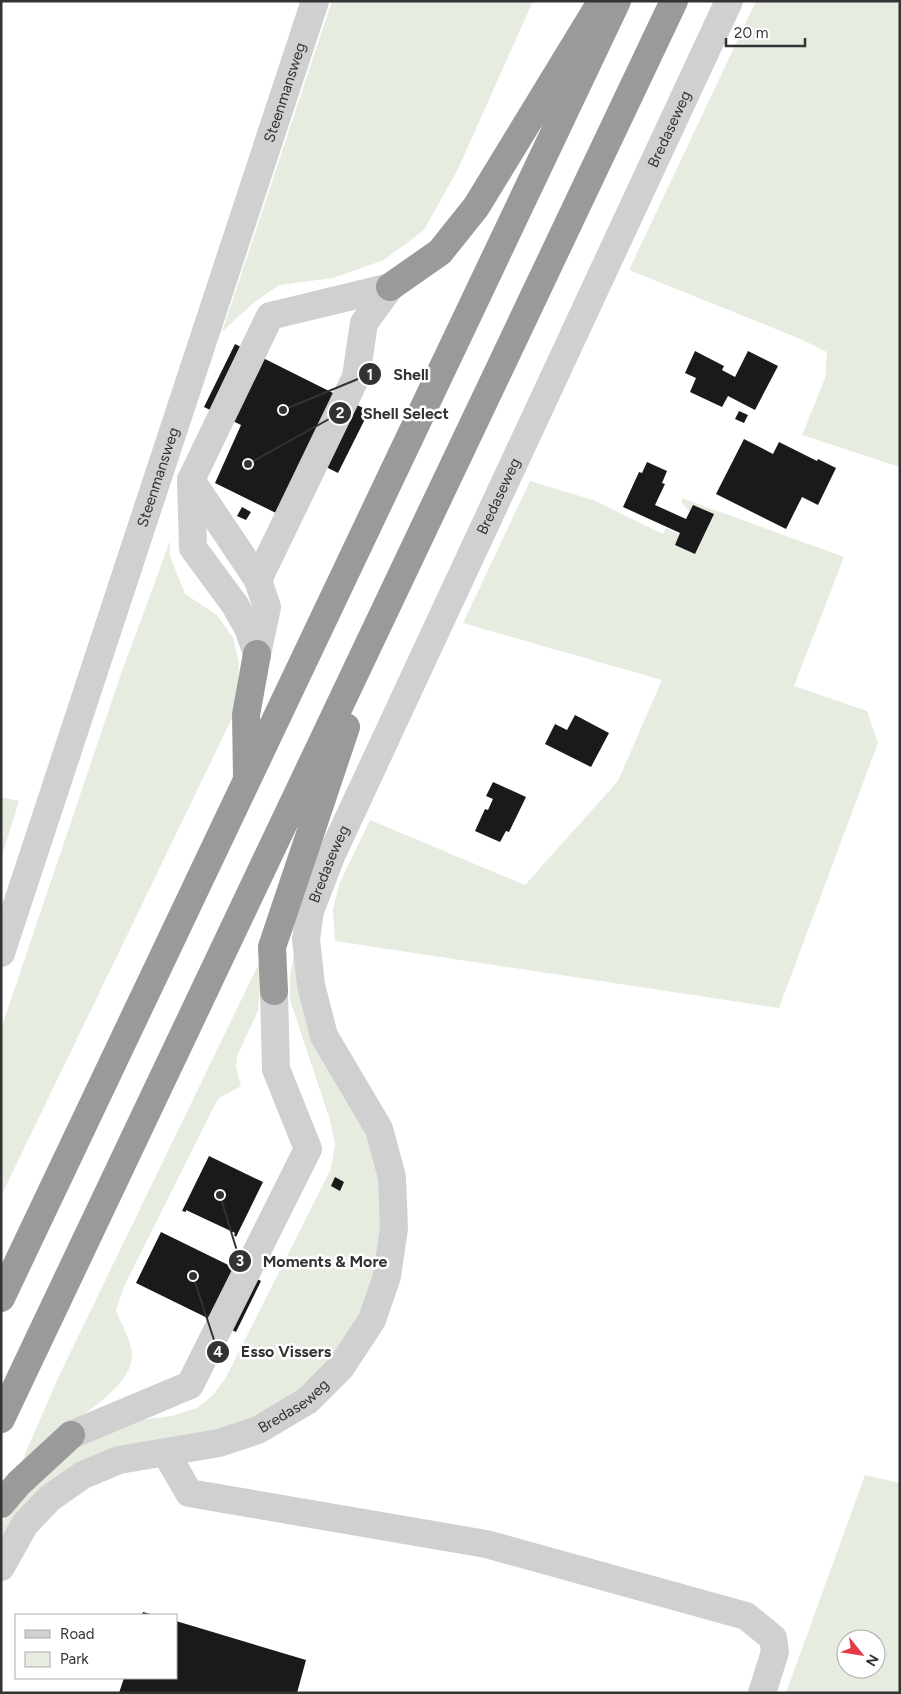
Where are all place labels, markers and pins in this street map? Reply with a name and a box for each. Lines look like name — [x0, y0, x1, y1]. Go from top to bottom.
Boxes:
callout: Shell — [358, 359, 438, 390]
callout: Shell Select — [328, 398, 459, 429]
callout: Moments & More — [228, 1246, 398, 1277]
callout: Esso Vissers — [205, 1336, 341, 1367]

